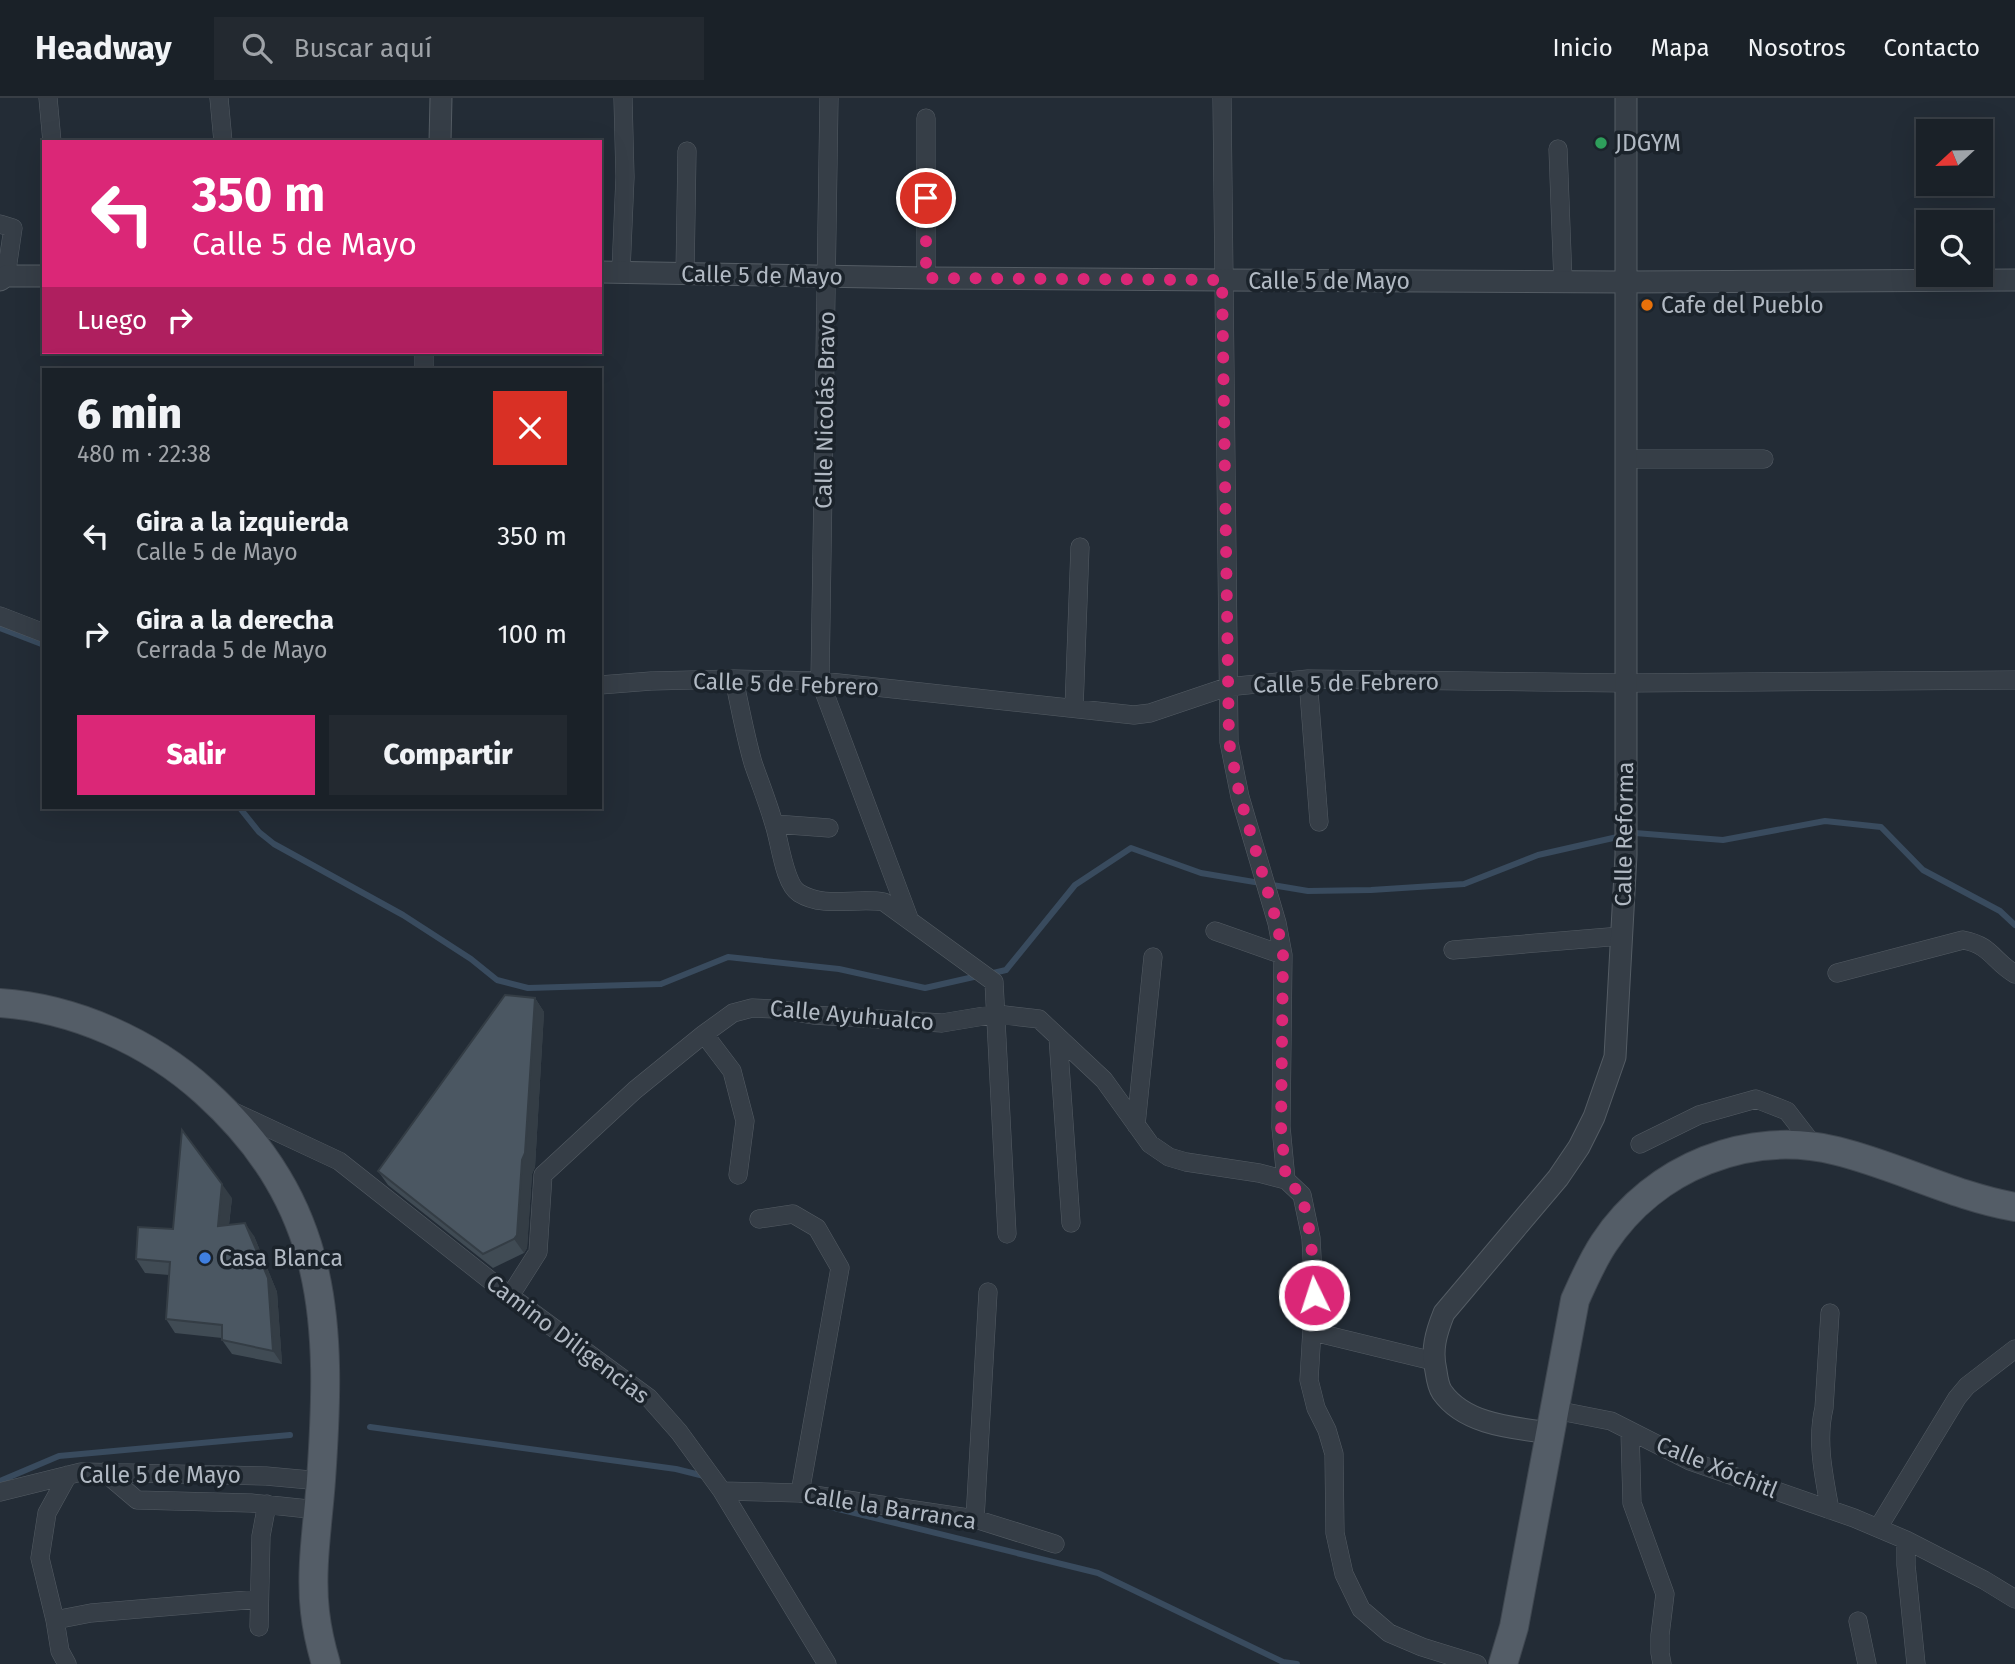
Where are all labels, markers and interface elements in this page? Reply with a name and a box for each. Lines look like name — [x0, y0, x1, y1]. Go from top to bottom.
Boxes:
search box — [214, 17, 704, 80]
text: Headway — [35, 28, 172, 68]
icon: search — [238, 29, 276, 67]
text: Buscar aquí — [294, 33, 432, 64]
text: Inicio — [1553, 34, 1613, 62]
text: Mapa — [1651, 34, 1710, 62]
text: Nosotros — [1748, 34, 1846, 62]
text: Contacto — [1884, 34, 1980, 62]
north arrow — [1916, 119, 1993, 196]
map controls — [1916, 119, 1993, 287]
place label: JDGYM — [1615, 129, 1681, 157]
marker: JDGYM — [1593, 135, 1609, 151]
text: 350 m — [192, 165, 325, 224]
icon: left — [77, 168, 168, 259]
pin — [896, 168, 956, 228]
icon: arrive — [907, 179, 945, 217]
button: search — [1916, 210, 1993, 287]
text: Calle 5 de Mayo — [192, 225, 417, 263]
street label: Calle 5 de Mayo — [681, 260, 843, 290]
street label: Calle 5 de Mayo — [1248, 267, 1410, 295]
place label: Cafe del Pueblo — [1661, 291, 1824, 319]
marker: Cafe del Pueblo — [1639, 297, 1655, 313]
icon: right — [161, 301, 199, 339]
text: Luego — [77, 305, 147, 336]
street label: Calle Nicolás Bravo — [809, 311, 841, 509]
text: 6 min — [77, 389, 182, 439]
button: close — [493, 391, 567, 465]
text: 480 m · 22:38 — [77, 440, 211, 468]
text: Gira a la izquierda — [136, 507, 349, 538]
icon: left — [77, 517, 115, 555]
text: 350 m — [497, 521, 567, 552]
text: Calle 5 de Mayo — [136, 538, 298, 566]
text: Gira a la derecha — [136, 605, 334, 636]
icon: right — [77, 615, 115, 653]
text: 100 m — [498, 619, 567, 650]
text: Cerrada 5 de Mayo — [136, 636, 328, 664]
street label: Calle 5 de Febrero — [693, 667, 879, 701]
street label: Calle 5 de Febrero — [1253, 667, 1439, 699]
button: Salir — [77, 715, 315, 795]
button: Compartir — [329, 715, 567, 795]
street label: Calle Reforma — [1609, 761, 1639, 907]
street label: Calle Ayuhualco — [769, 994, 935, 1036]
place label: Casa Blanca — [219, 1244, 343, 1272]
marker: Casa Blanca — [197, 1250, 213, 1266]
position arrow — [1277, 1258, 1351, 1332]
street label: Camino Diligencias — [481, 1269, 655, 1409]
street label: Calle Xóchitl — [1652, 1430, 1782, 1504]
street label: Calle 5 de Mayo — [79, 1461, 241, 1489]
street label: Calle la Barranca — [801, 1480, 979, 1536]

